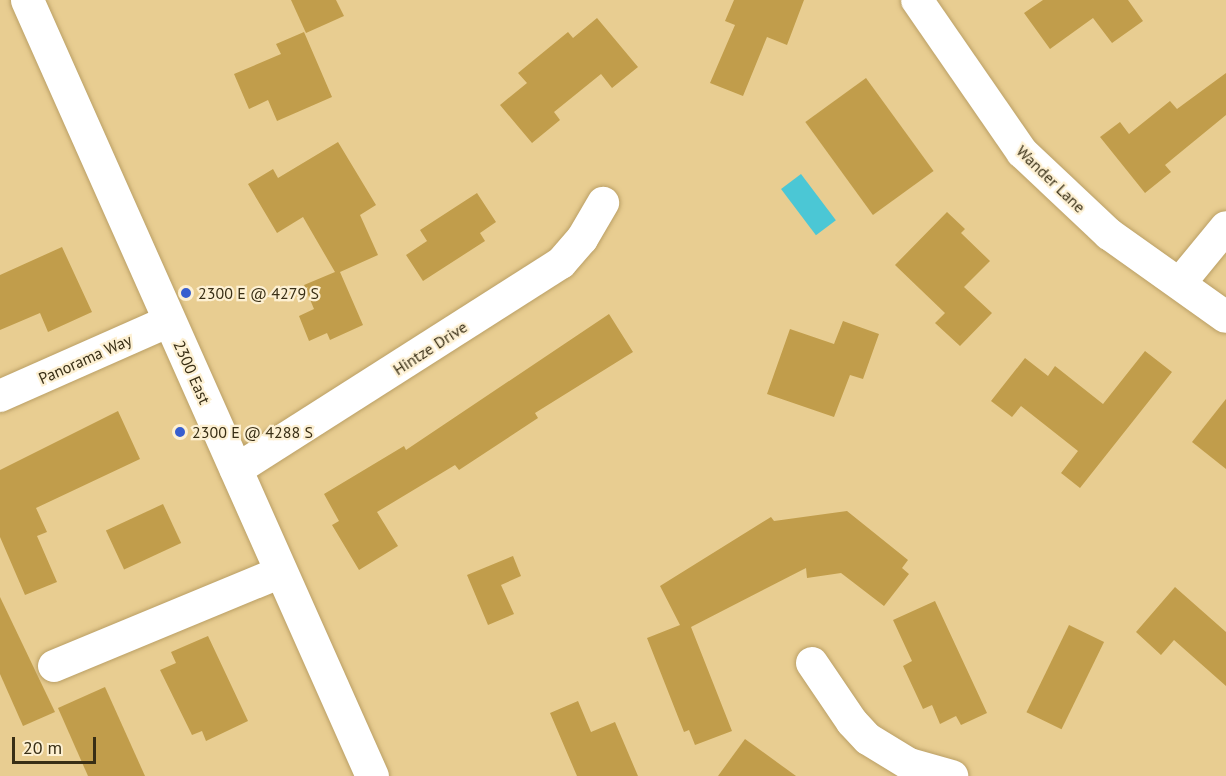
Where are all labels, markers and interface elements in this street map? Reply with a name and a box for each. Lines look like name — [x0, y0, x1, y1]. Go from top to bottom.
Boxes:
street label: Wander Lane — [1013, 141, 1089, 217]
place label: 2300 E @ 4279 S — [198, 283, 319, 303]
marker: 2300 E @ 4279 S — [179, 286, 193, 300]
street label: Hintze Drive — [389, 317, 471, 379]
street label: Panorama Way — [35, 330, 135, 388]
street label: 2300 East — [169, 337, 215, 407]
place label: 2300 E @ 4288 S — [192, 422, 313, 442]
marker: 2300 E @ 4288 S — [173, 425, 187, 439]
scale bar — [15, 725, 99, 763]
text: 20 m — [23, 736, 62, 759]

